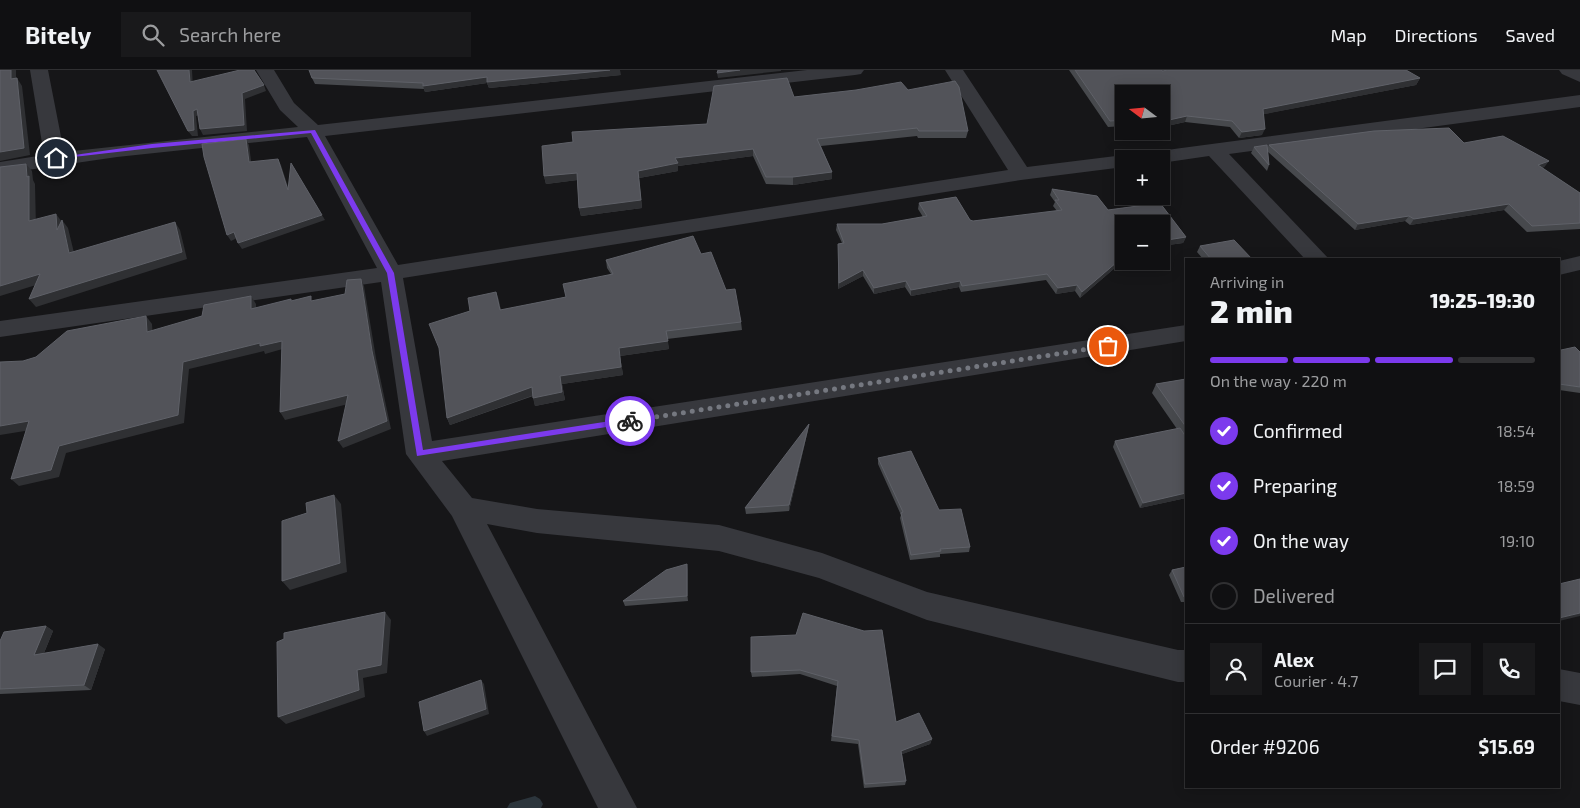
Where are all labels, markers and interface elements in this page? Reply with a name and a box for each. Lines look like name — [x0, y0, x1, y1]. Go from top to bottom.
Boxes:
search box — [121, 12, 471, 57]
text: Bitely — [25, 20, 91, 49]
icon: search — [139, 21, 167, 49]
text: Search here — [179, 23, 281, 46]
text: Map — [1330, 24, 1367, 46]
text: Directions — [1395, 24, 1478, 46]
text: Saved — [1506, 24, 1555, 46]
north arrow — [1115, 85, 1170, 140]
map controls — [1115, 85, 1170, 270]
pin — [35, 137, 77, 179]
icon: home — [42, 144, 70, 172]
button: + — [1115, 150, 1170, 205]
button: − — [1115, 215, 1170, 270]
text: Arriving in — [1210, 272, 1284, 291]
text: 19:25–19:30 — [1430, 289, 1535, 312]
text: 2 min — [1210, 291, 1293, 329]
pin — [1087, 325, 1129, 367]
icon: bag — [1094, 332, 1122, 360]
text: On the way · 220 m — [1210, 371, 1347, 390]
courier — [605, 396, 655, 446]
icon: bike — [616, 407, 644, 435]
icon: check — [1210, 417, 1238, 445]
text: Confirmed — [1253, 419, 1343, 442]
text: 18:54 — [1497, 421, 1535, 440]
icon: check — [1210, 472, 1238, 500]
text: Preparing — [1253, 474, 1337, 497]
text: 18:59 — [1497, 476, 1535, 495]
icon: check — [1210, 527, 1238, 555]
text: On the way — [1253, 529, 1349, 552]
text: 19:10 — [1500, 531, 1535, 550]
text: Delivered — [1253, 584, 1335, 607]
button: person — [1210, 643, 1262, 695]
button: chat — [1419, 643, 1471, 695]
button: phone — [1483, 643, 1535, 695]
text: Alex — [1274, 648, 1314, 671]
text: Courier · 4.7 — [1274, 671, 1358, 690]
text: Order #9206 — [1210, 735, 1320, 758]
text: $15.69 — [1478, 735, 1535, 758]

